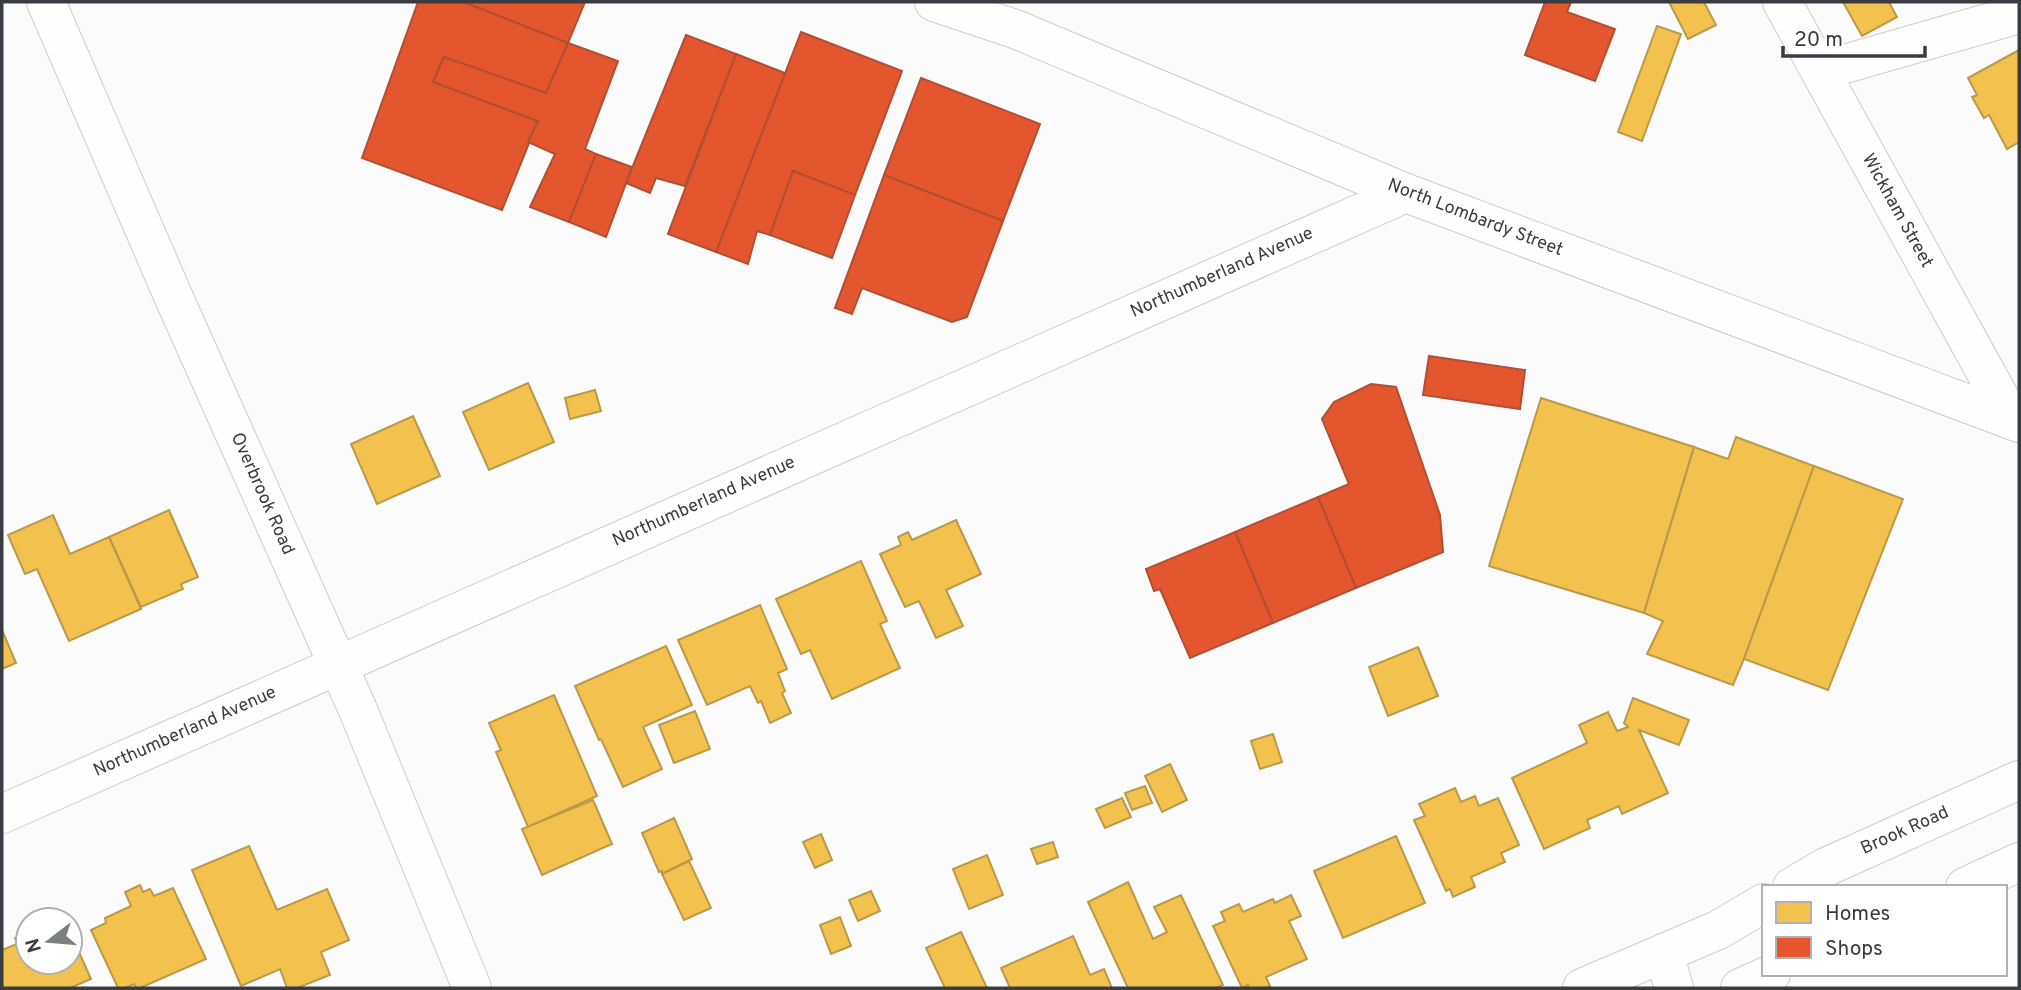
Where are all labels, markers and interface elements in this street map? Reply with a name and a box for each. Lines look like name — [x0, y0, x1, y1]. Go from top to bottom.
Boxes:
scale bar — [1783, 14, 1925, 58]
text: 20 m — [1794, 27, 1843, 54]
street label: Wickham Street — [1856, 150, 1938, 272]
street label: North Lombardy Street — [1384, 174, 1566, 262]
street label: Northumberland Avenue — [1127, 222, 1317, 324]
street label: Overbrook Road — [225, 429, 299, 559]
street label: Northumberland Avenue — [609, 451, 799, 553]
street label: Northumberland Avenue — [90, 681, 280, 783]
street label: Brook Road — [1857, 801, 1953, 861]
legend — [1762, 885, 2007, 976]
text: Homes — [1825, 901, 1890, 928]
north arrow — [14, 906, 84, 976]
text: N — [21, 935, 48, 955]
text: Shops — [1825, 936, 1883, 963]

